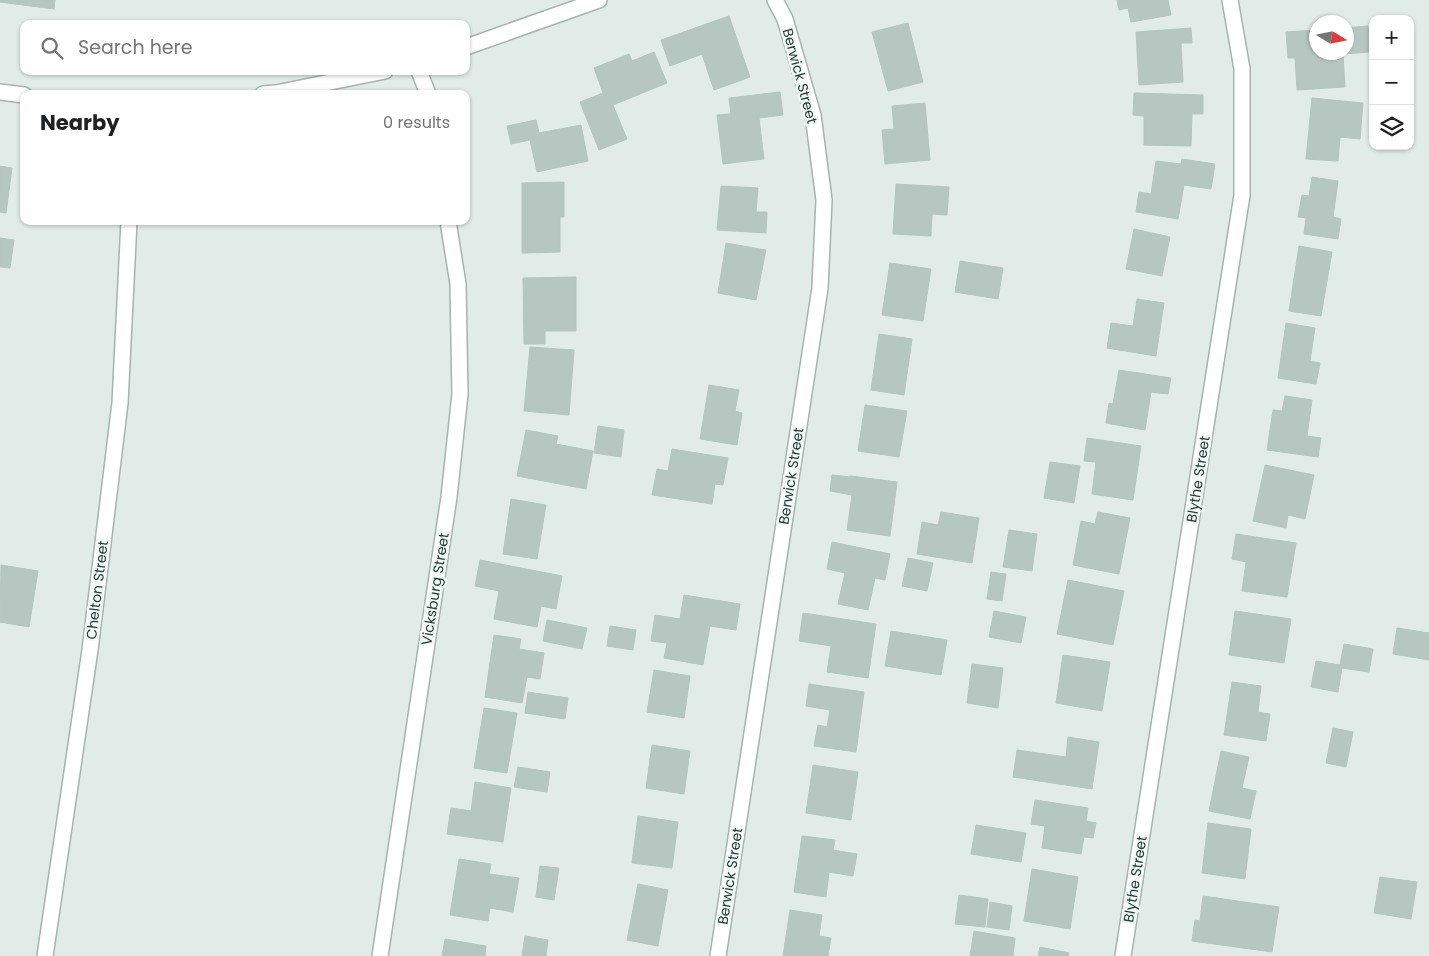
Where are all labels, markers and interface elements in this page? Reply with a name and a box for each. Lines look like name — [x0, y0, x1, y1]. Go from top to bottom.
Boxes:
north arrow — [1309, 15, 1354, 60]
map controls — [1369, 15, 1414, 150]
button: + — [1369, 15, 1414, 60]
search box — [20, 20, 470, 75]
street label: Berwick Street — [778, 26, 822, 126]
icon: search — [38, 34, 66, 62]
text: Search here — [78, 34, 192, 61]
button: − — [1369, 60, 1414, 105]
button: layers — [1369, 105, 1414, 150]
text: Nearby — [40, 108, 120, 137]
text: 0 results — [383, 111, 450, 134]
street label: Berwick Street — [773, 426, 809, 526]
street label: Blythe Street — [1181, 434, 1215, 524]
street label: Vicksburg Street — [416, 531, 454, 647]
street label: Chelton Street — [81, 539, 113, 641]
street label: Berwick Street — [712, 826, 748, 926]
street label: Blythe Street — [1118, 834, 1152, 924]

